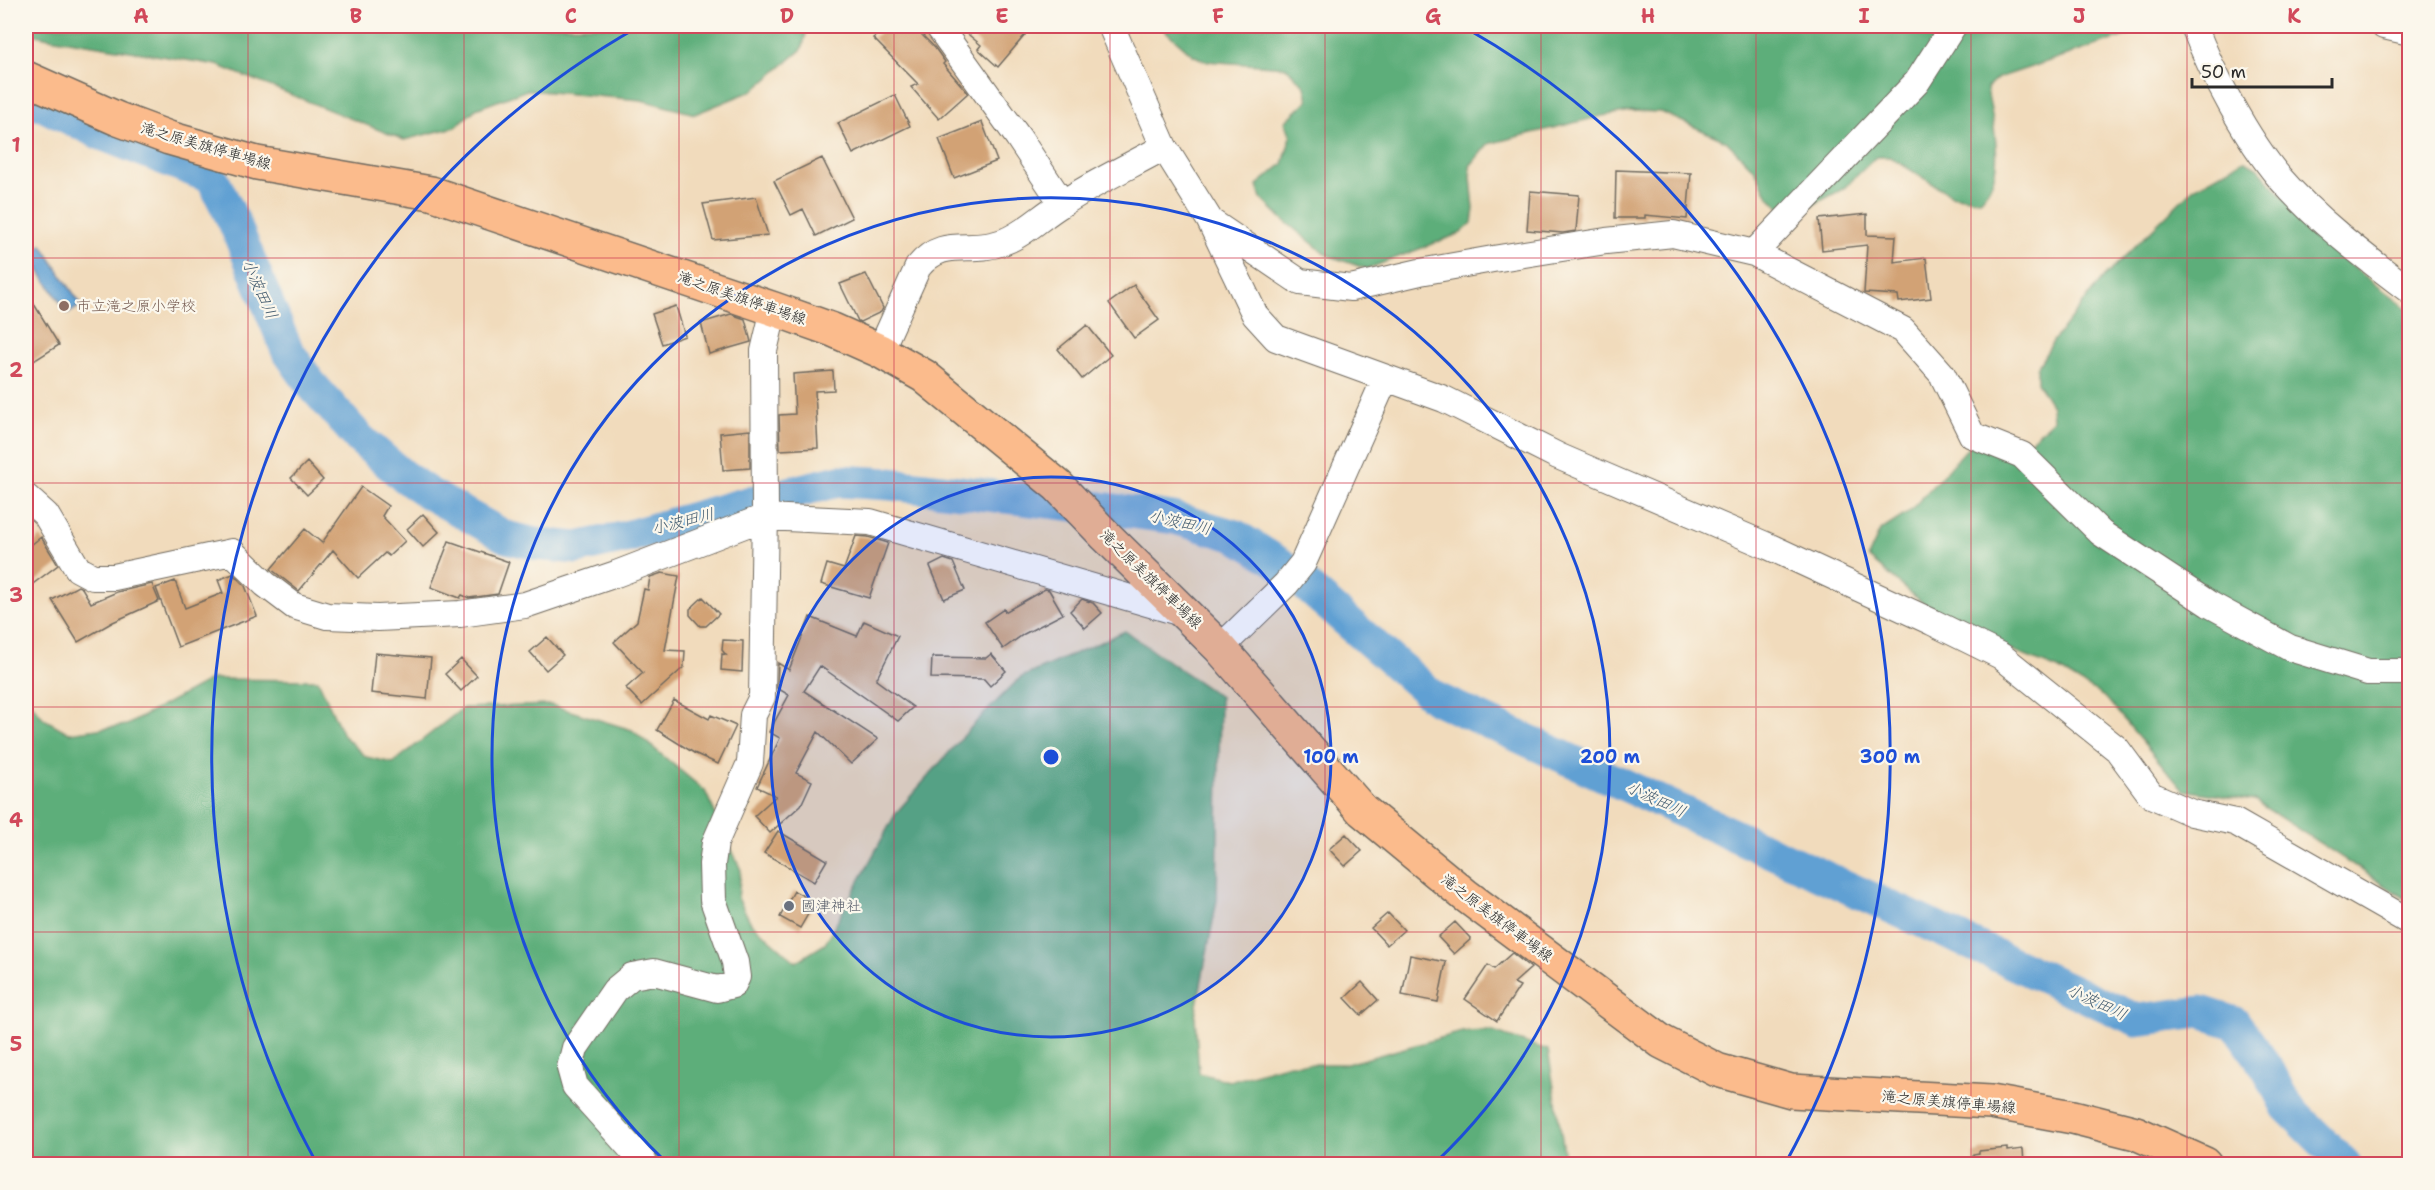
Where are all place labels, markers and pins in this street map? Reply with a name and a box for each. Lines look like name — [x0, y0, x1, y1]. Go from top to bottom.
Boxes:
place label: 市立滝之原小学校 — [76, 296, 196, 316]
marker: 市立滝之原小学校 — [57, 299, 71, 313]
centre of rings — [1041, 747, 1061, 767]
place label: 國津神社 — [801, 896, 861, 916]
marker: 國津神社 — [782, 899, 796, 913]

